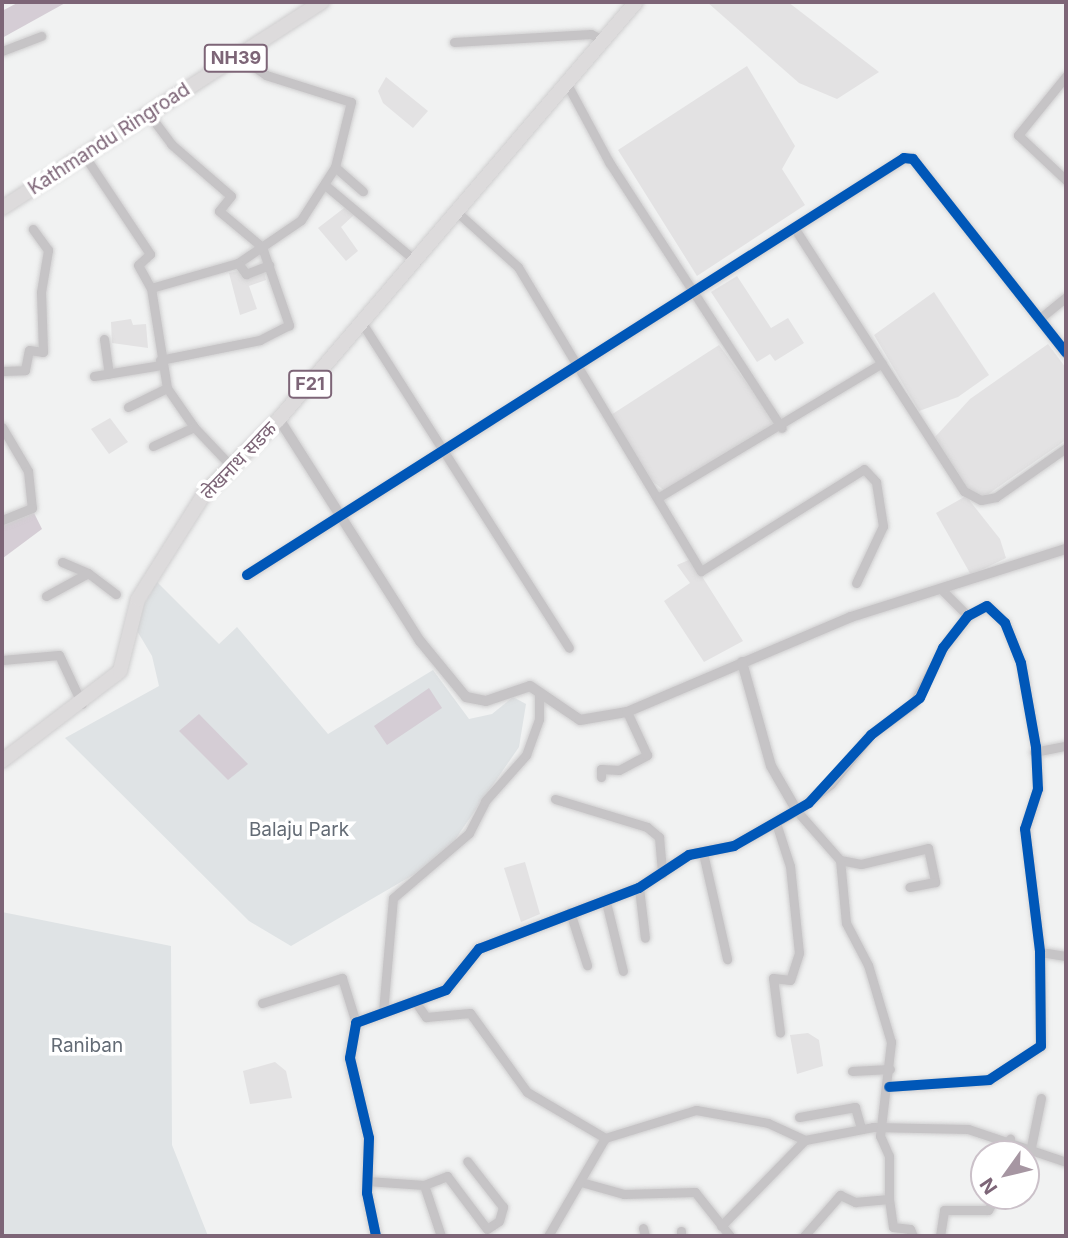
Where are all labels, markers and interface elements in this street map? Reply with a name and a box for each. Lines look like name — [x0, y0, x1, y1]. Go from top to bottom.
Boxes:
road number: NH39 — [203, 44, 269, 72]
street label: Kathmandu Ringroad — [24, 78, 194, 200]
road number: F21 — [287, 370, 333, 398]
street label: लेखनाथ सडक — [196, 417, 282, 505]
park label: Balaju Park — [249, 819, 349, 841]
park label: Raniban — [51, 1035, 123, 1057]
north arrow — [970, 1140, 1040, 1210]
text: N — [975, 1173, 1002, 1198]

